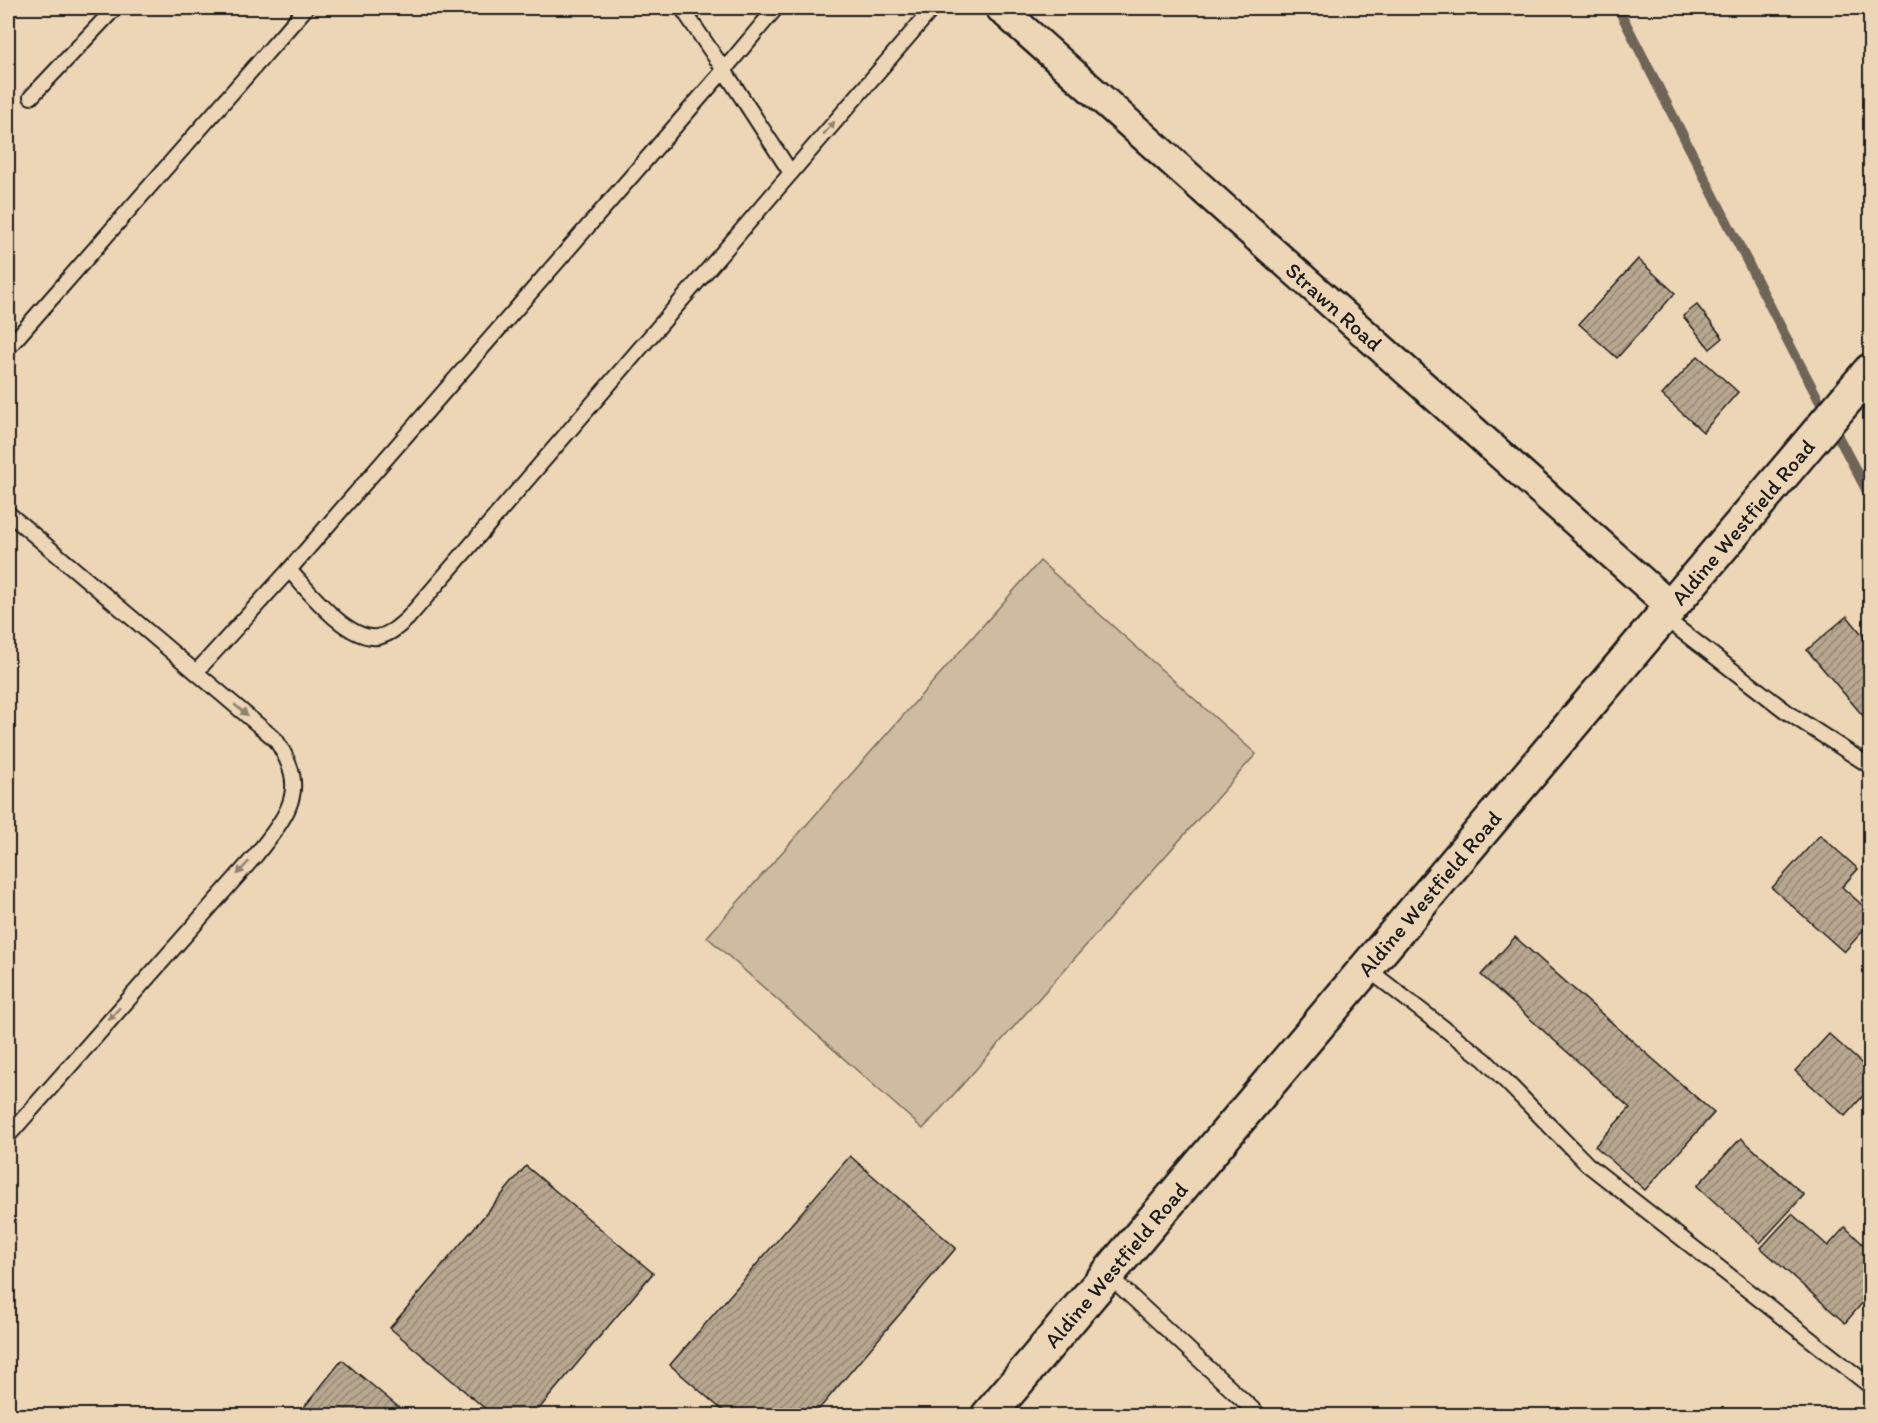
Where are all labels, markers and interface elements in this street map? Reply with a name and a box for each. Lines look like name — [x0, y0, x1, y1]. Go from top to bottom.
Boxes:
one-way arrow — [822, 120, 835, 136]
street label: Strawn Road — [1280, 257, 1388, 357]
street label: Aldine Westfield Road — [1665, 434, 1821, 611]
one-way arrow — [233, 703, 248, 716]
street label: Aldine Westfield Road — [1352, 805, 1507, 982]
one-way arrow — [236, 861, 250, 876]
one-way arrow — [108, 1006, 121, 1021]
street label: Aldine Westfield Road — [1038, 1176, 1194, 1353]

